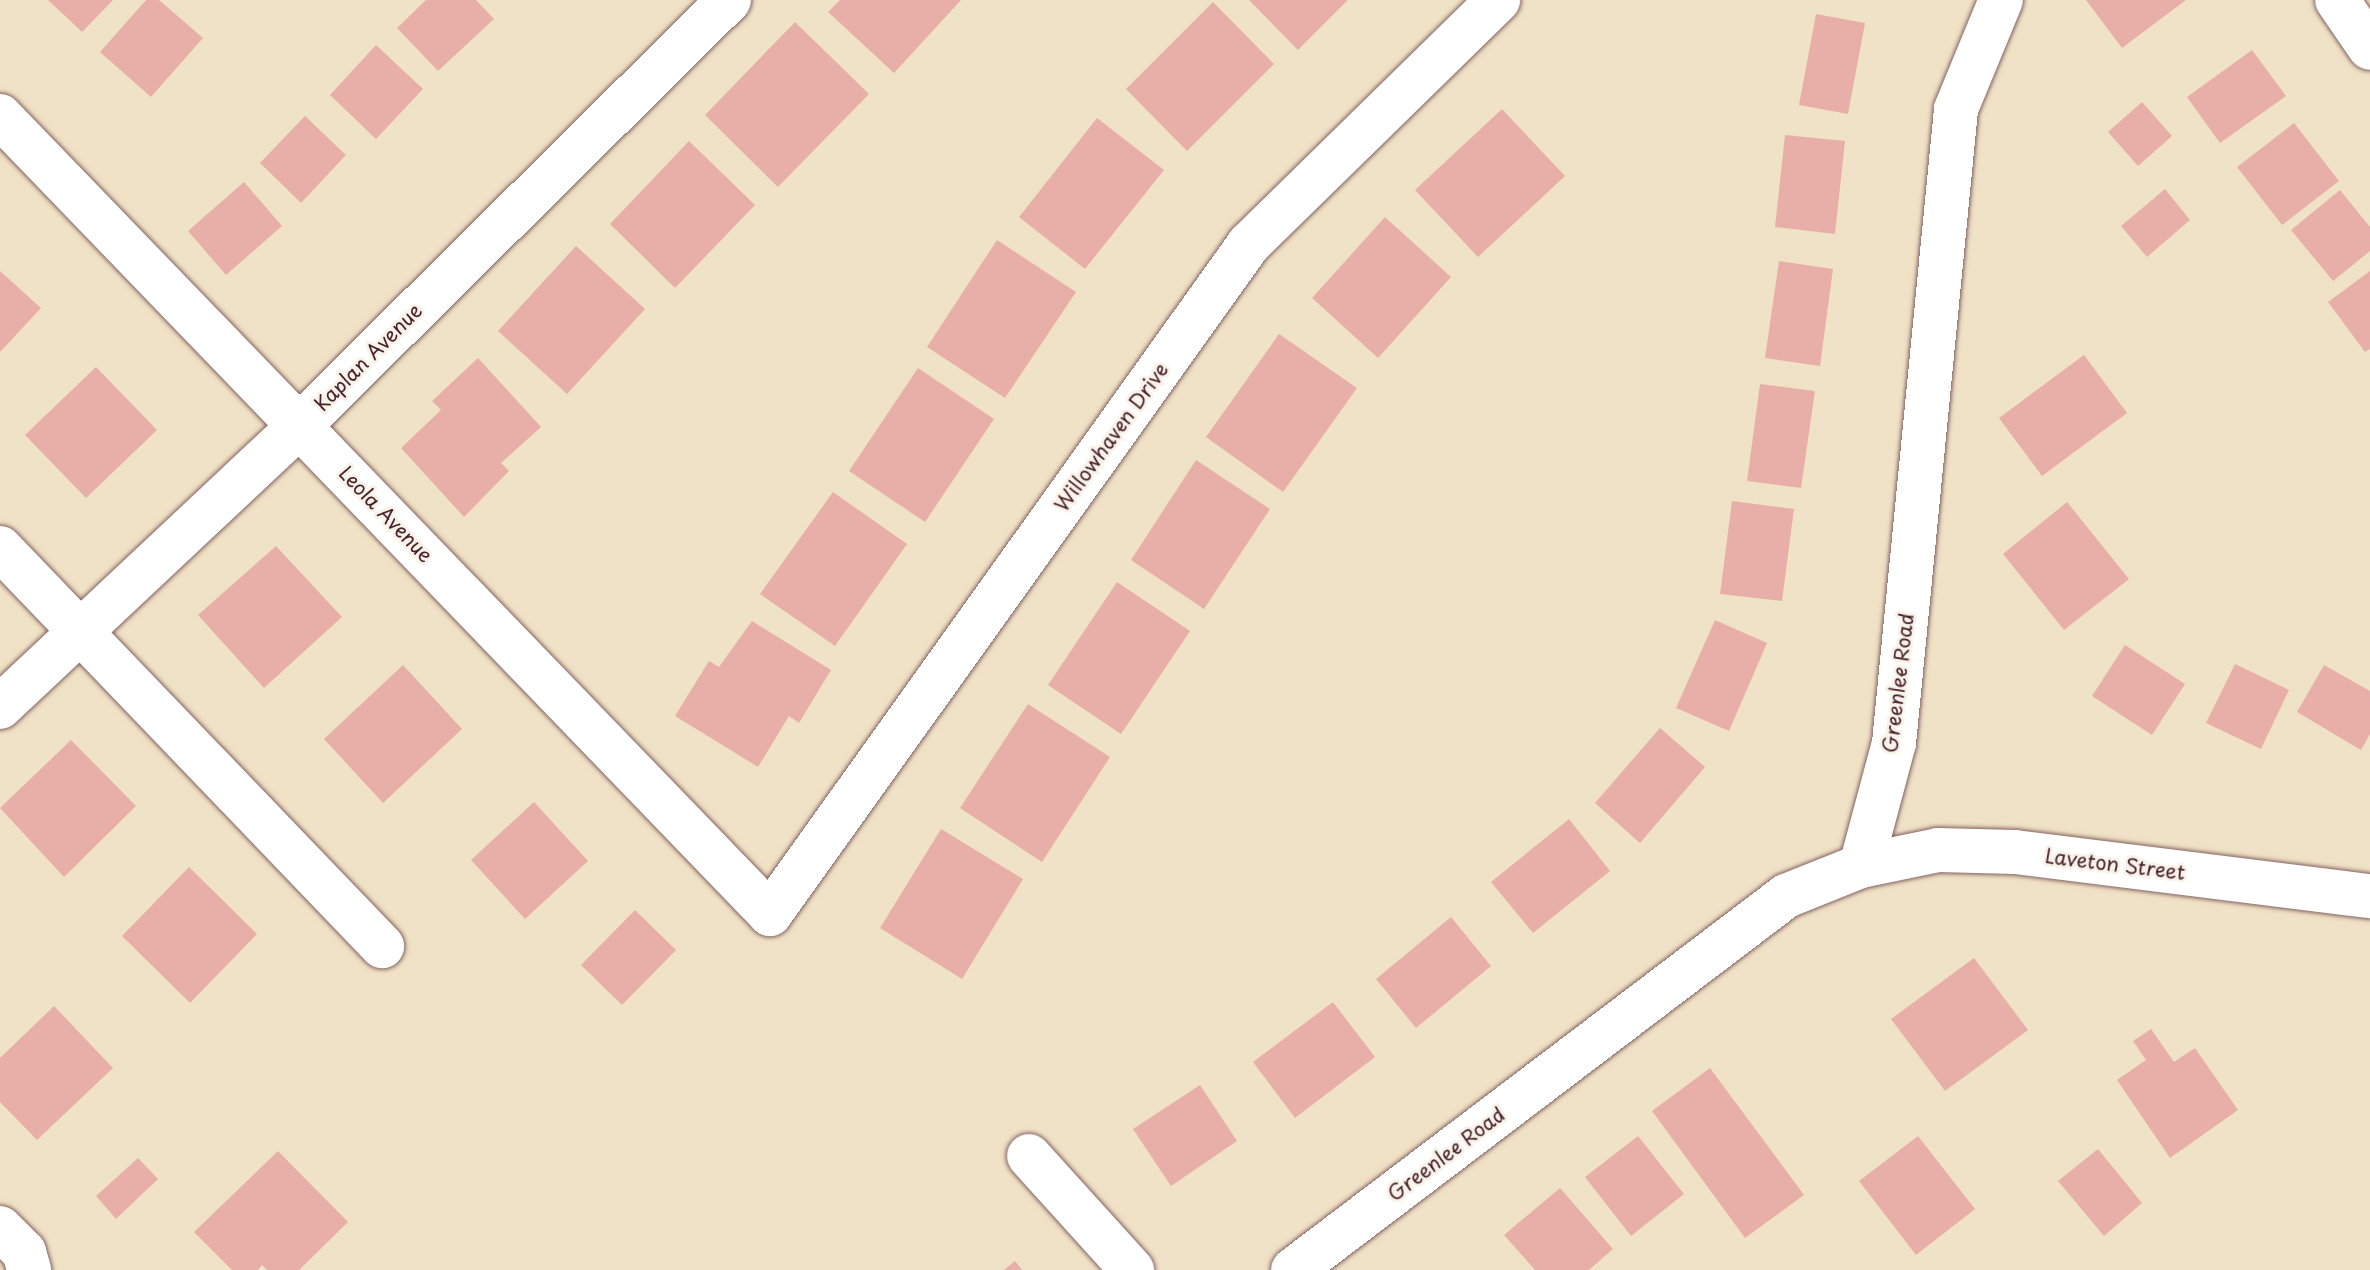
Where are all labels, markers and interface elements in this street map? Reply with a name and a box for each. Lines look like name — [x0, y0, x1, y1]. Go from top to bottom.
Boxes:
street label: Kaplan Avenue — [309, 298, 427, 416]
street label: Willowhaven Drive — [1049, 357, 1173, 517]
street label: Leola Avenue — [334, 461, 438, 567]
street label: Greenlee Road — [1877, 611, 1919, 755]
street label: Laveton Street — [2044, 844, 2186, 884]
street label: Greenlee Road — [1382, 1102, 1510, 1206]

